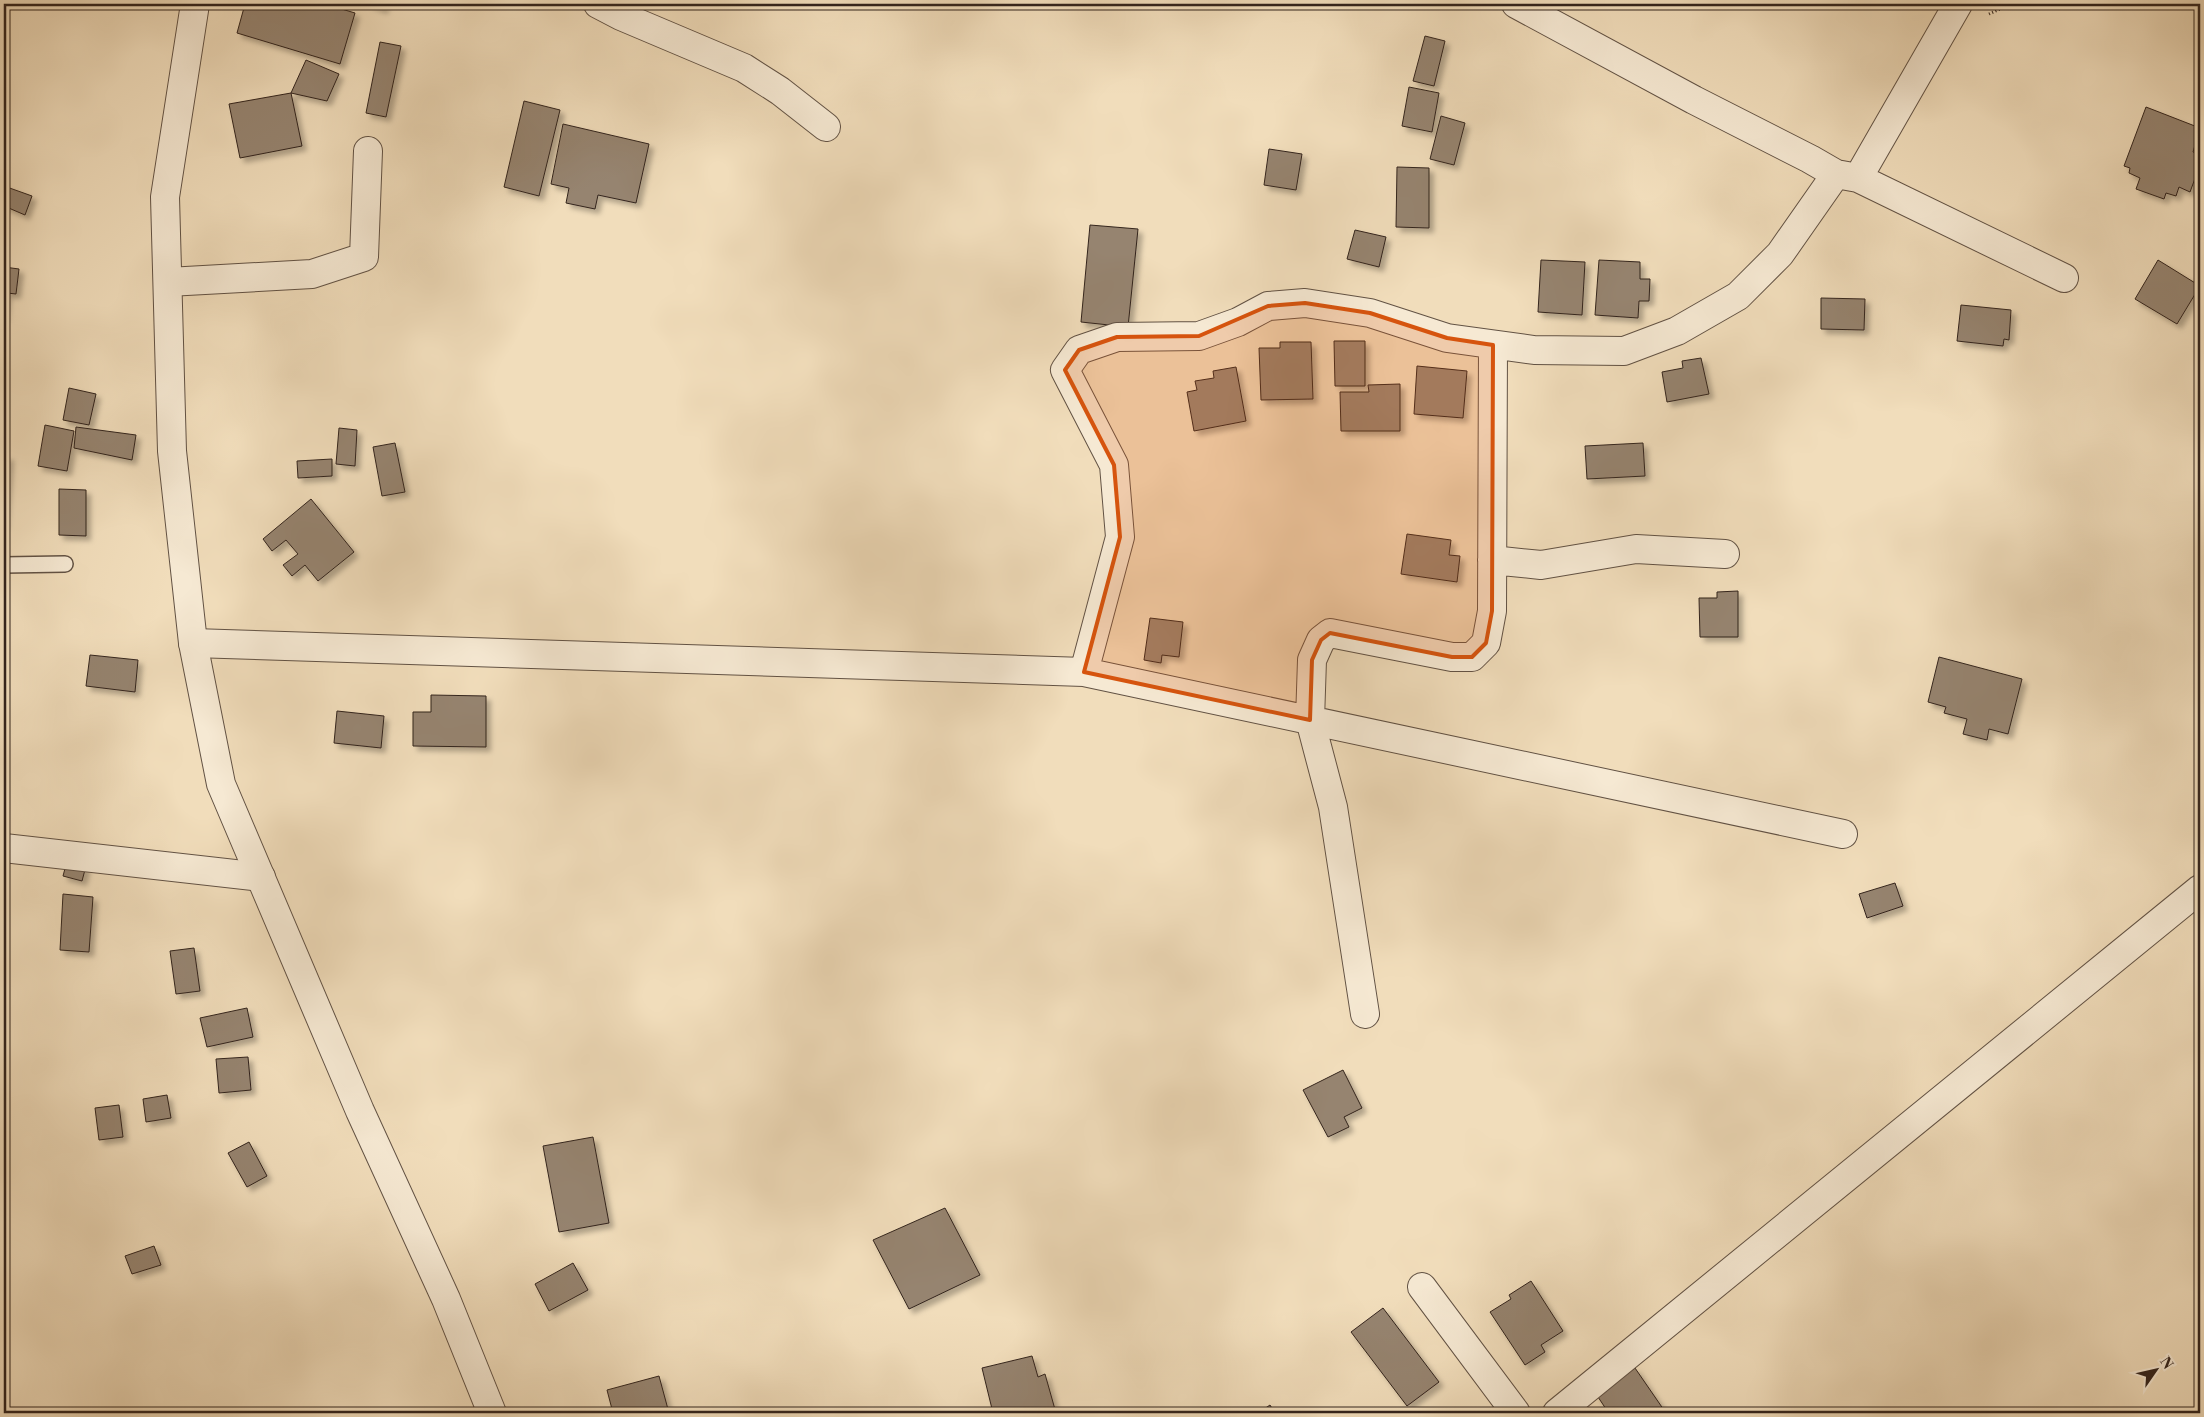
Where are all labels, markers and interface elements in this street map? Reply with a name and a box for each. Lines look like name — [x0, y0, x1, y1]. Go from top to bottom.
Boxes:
north arrow — [2132, 1344, 2182, 1394]
text: N — [2155, 1354, 2177, 1373]

